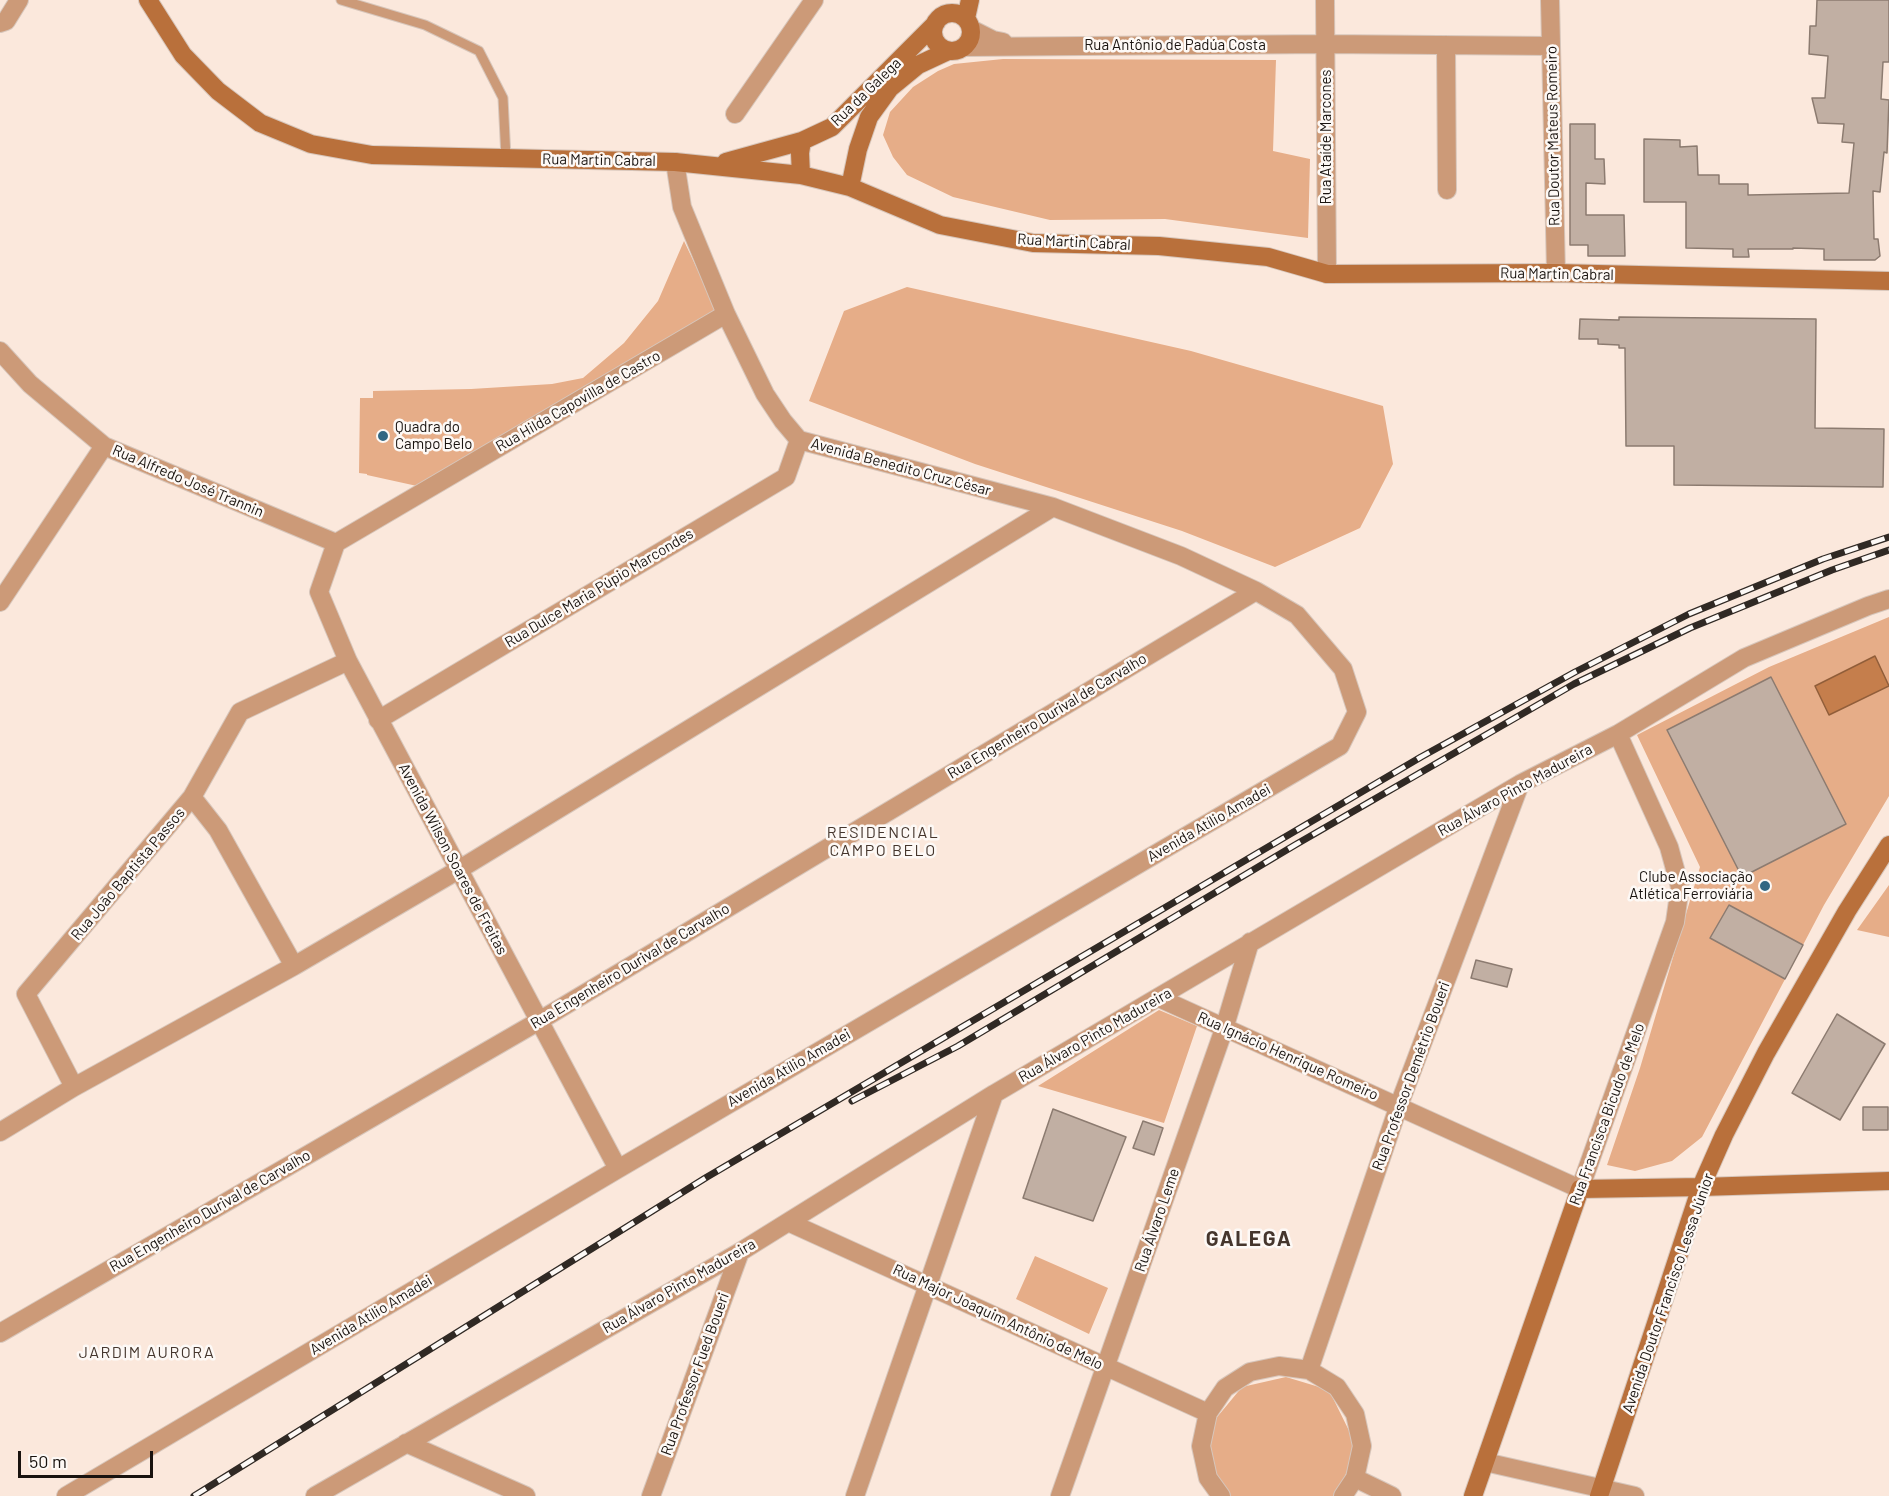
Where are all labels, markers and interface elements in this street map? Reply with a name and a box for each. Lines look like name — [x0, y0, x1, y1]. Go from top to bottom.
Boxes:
street label: Rua Antônio de Padúa Costa — [1084, 36, 1266, 54]
street label: Rua Doutor Mateus Romeiro — [1542, 46, 1564, 226]
street label: Rua da Galega — [827, 54, 905, 130]
street label: Rua Ataíde Marcones — [1317, 69, 1335, 205]
street label: Rua Martin Cabral — [542, 150, 656, 170]
street label: Rua Martin Cabral — [1017, 230, 1131, 254]
street label: Rua Martin Cabral — [1500, 264, 1614, 284]
street label: Rua Hilda Capovilla de Castro — [492, 346, 664, 456]
place label: Quadra do Campo Belo — [395, 418, 472, 453]
marker: Quadra do Campo Belo — [376, 429, 390, 443]
street label: Avenida Benedito Cruz César — [809, 434, 993, 500]
street label: Rua Alfredo José Trannin — [110, 441, 266, 521]
street label: Rua Dulce Maria Púpio Marcondes — [501, 524, 697, 652]
street label: Rua Engenheiro Durival de Carvalho — [944, 649, 1150, 783]
street label: Rua Álvaro Pinto Madureira — [1435, 740, 1595, 840]
street label: Avenida Wilson Soares de Freitas — [395, 760, 511, 958]
street label: Avenida Atílio Amadei — [1144, 780, 1274, 866]
street label: Rua João Baptista Passos — [67, 804, 189, 944]
district label: RESIDENCIAL CAMPO BELO — [827, 823, 939, 861]
place label: Clube Associação Atlética Ferroviária — [1629, 868, 1753, 903]
marker: Clube Associação Atlética Ferroviária — [1758, 879, 1772, 893]
street label: Rua Engenheiro Durival de Carvalho — [527, 899, 733, 1033]
street label: Rua Professor Demétrio Boueri — [1368, 979, 1454, 1173]
street label: Rua Álvaro Pinto Madureira — [1015, 984, 1175, 1086]
street label: Rua Ignácio Henrique Romeiro — [1195, 1008, 1381, 1104]
street label: Rua Francisca Bicudo de Melo — [1566, 1020, 1648, 1208]
street label: Avenida Atílio Amadei — [724, 1025, 854, 1111]
street label: Rua Engenheiro Durival de Carvalho — [106, 1146, 314, 1276]
street label: Rua Álvaro Leme — [1131, 1166, 1183, 1274]
street label: Avenida Doutor Francisco Lessa Júnior — [1618, 1171, 1718, 1415]
district label: GALEGA — [1206, 1226, 1292, 1252]
street label: Rua Álvaro Pinto Madureira — [599, 1235, 759, 1337]
street label: Rua Major Joaquim Antônio de Melo — [890, 1260, 1106, 1374]
street label: Avenida Atílio Amadei — [307, 1271, 435, 1359]
street label: Rua Professor Fued Boueri — [657, 1290, 733, 1458]
district label: JARDIM AURORA — [79, 1343, 215, 1363]
scale bar — [21, 1439, 156, 1477]
text: 50 m — [29, 1450, 67, 1472]

